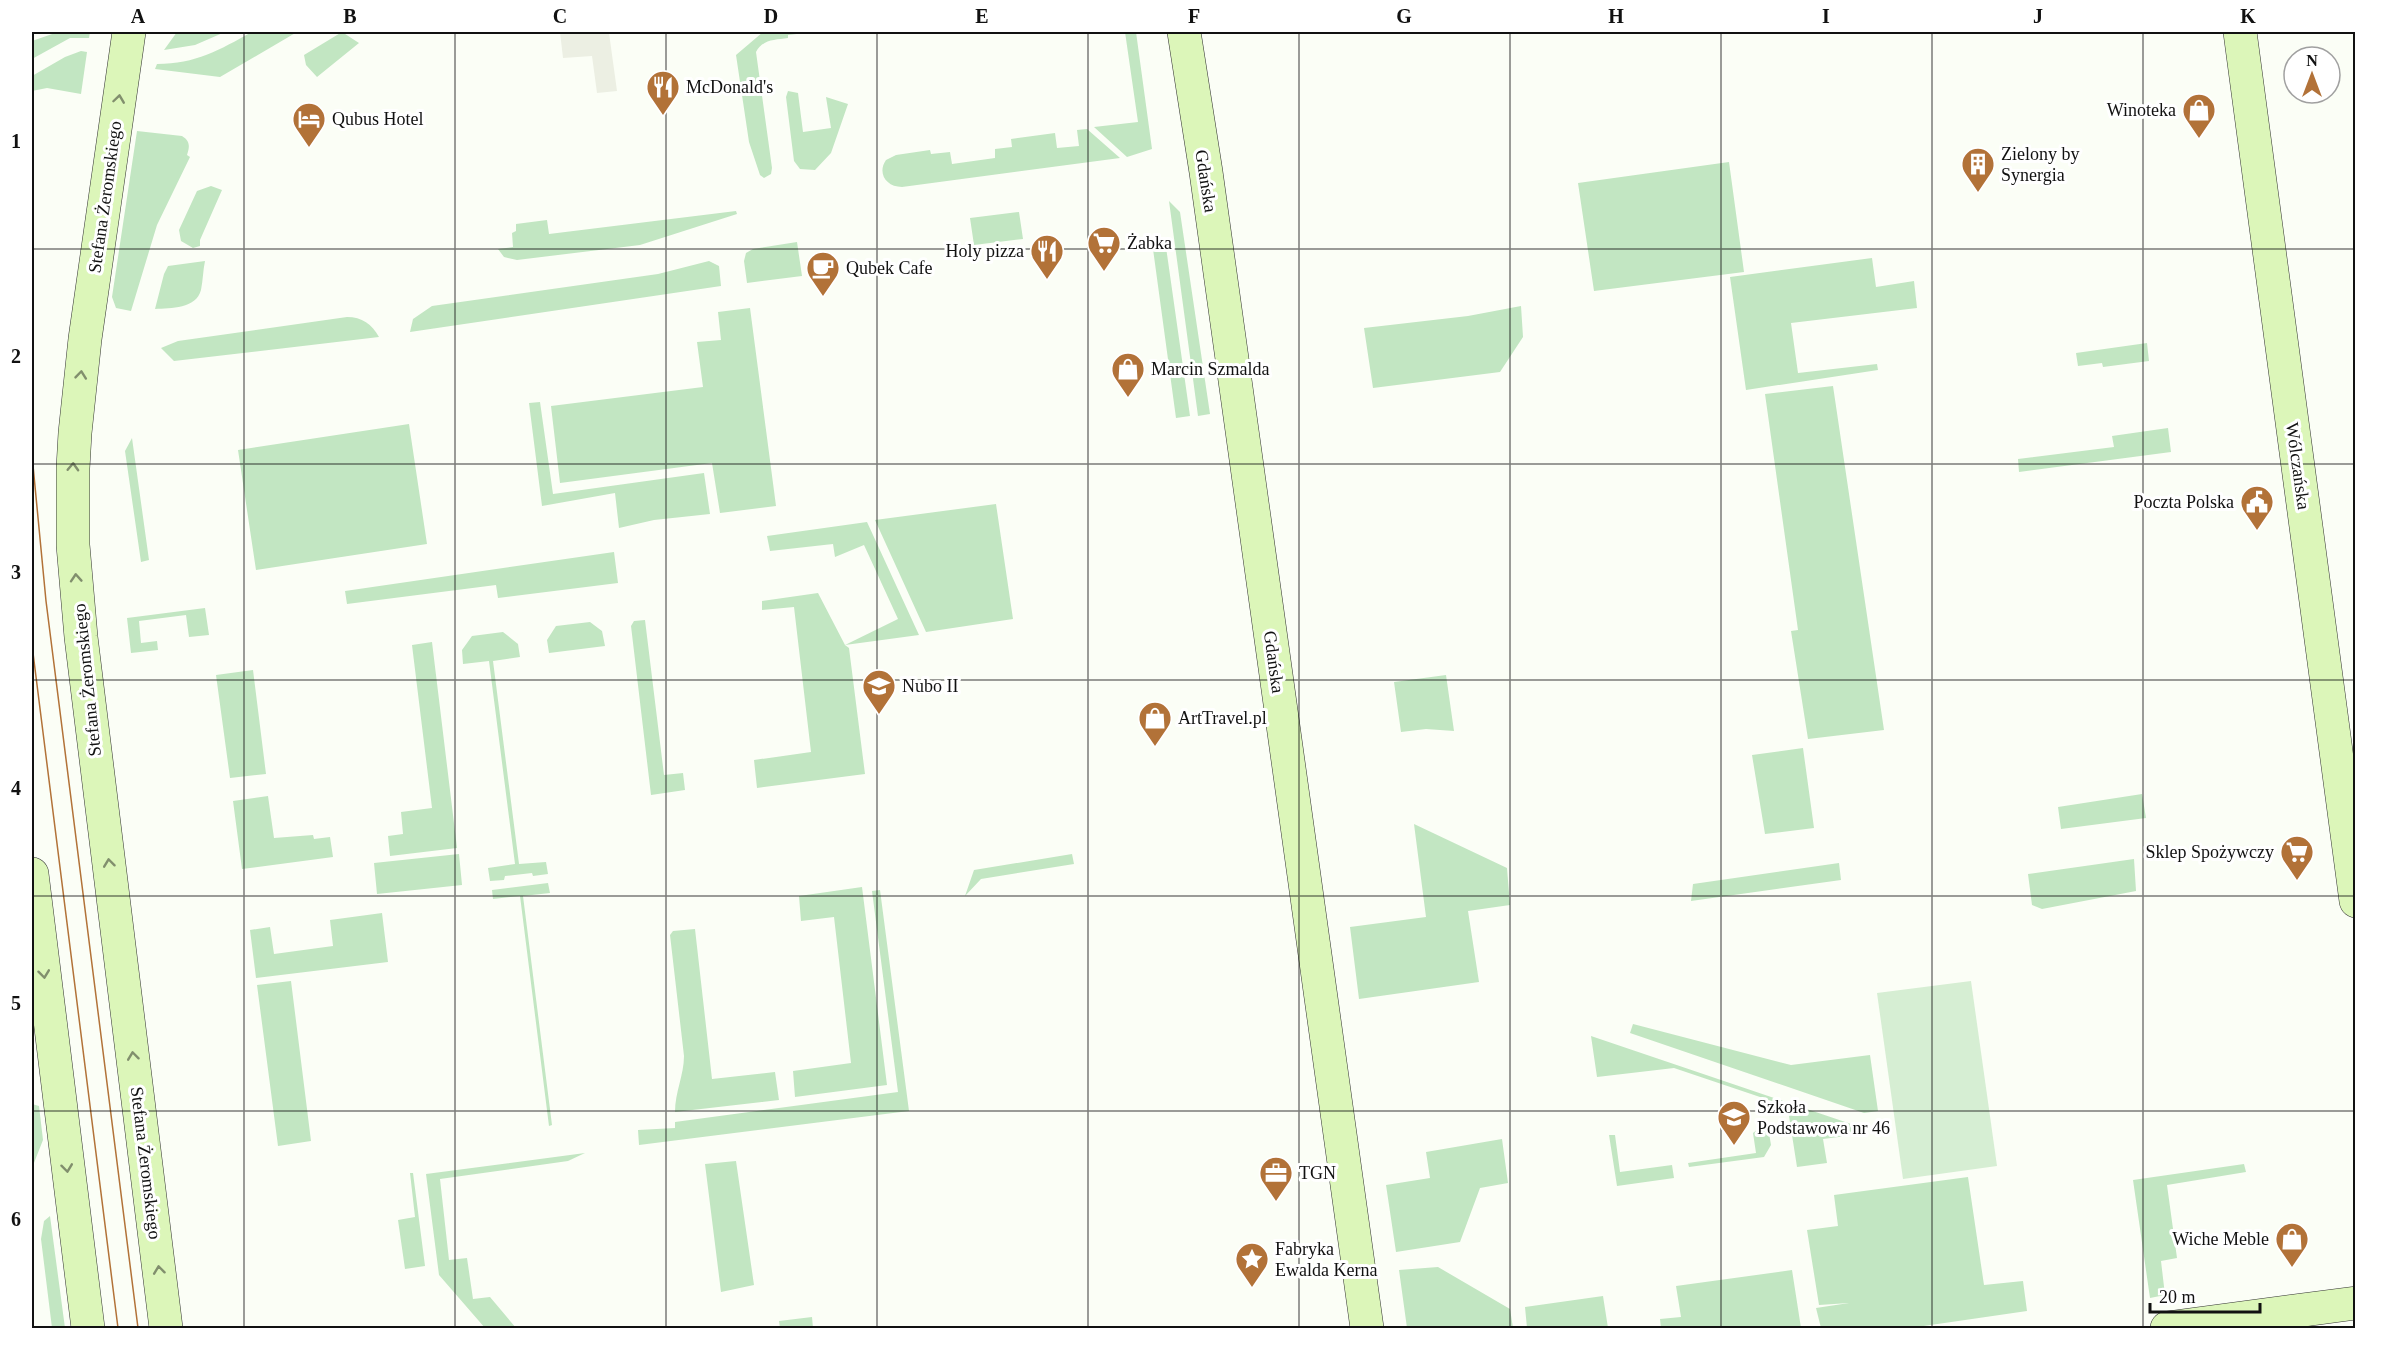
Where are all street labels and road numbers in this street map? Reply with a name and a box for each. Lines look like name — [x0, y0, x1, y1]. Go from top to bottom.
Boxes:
street label: Stefana Żeromskiego — [84, 120, 126, 274]
street label: Gdańska — [1191, 148, 1221, 214]
street label: Wólczańska — [2282, 421, 2314, 511]
street label: Stefana Żeromskiego — [69, 603, 105, 757]
street label: Gdańska — [1260, 629, 1288, 695]
street label: Stefana Żeromskiego — [127, 1086, 165, 1240]

